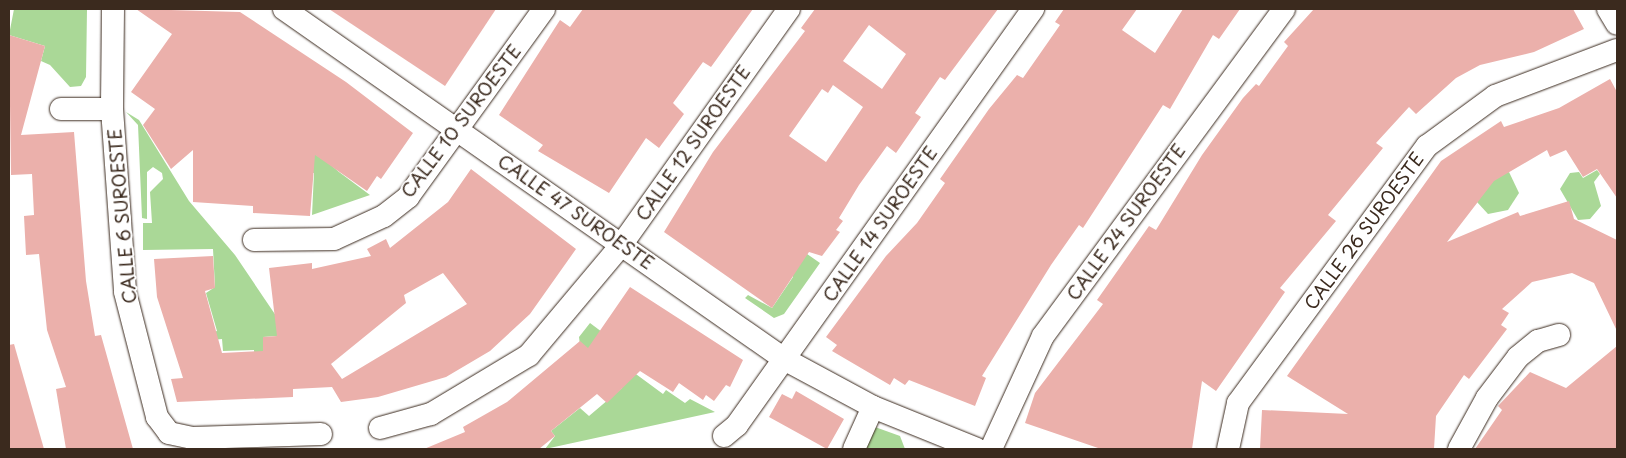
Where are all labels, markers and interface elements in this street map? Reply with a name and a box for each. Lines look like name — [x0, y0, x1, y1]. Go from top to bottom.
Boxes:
street label: CALLE 10 SUROESTE — [396, 39, 526, 203]
street label: CALLE 12 SUROESTE — [630, 60, 756, 226]
street label: CALLE 6 SUROESTE — [103, 126, 141, 306]
street label: CALLE 24 SUROESTE — [1061, 138, 1191, 306]
street label: CALLE 14 SUROESTE — [818, 141, 942, 307]
street label: CALLE 26 SUROESTE — [1299, 147, 1429, 315]
street label: CALLE 47 SUROESTE — [493, 149, 659, 275]

